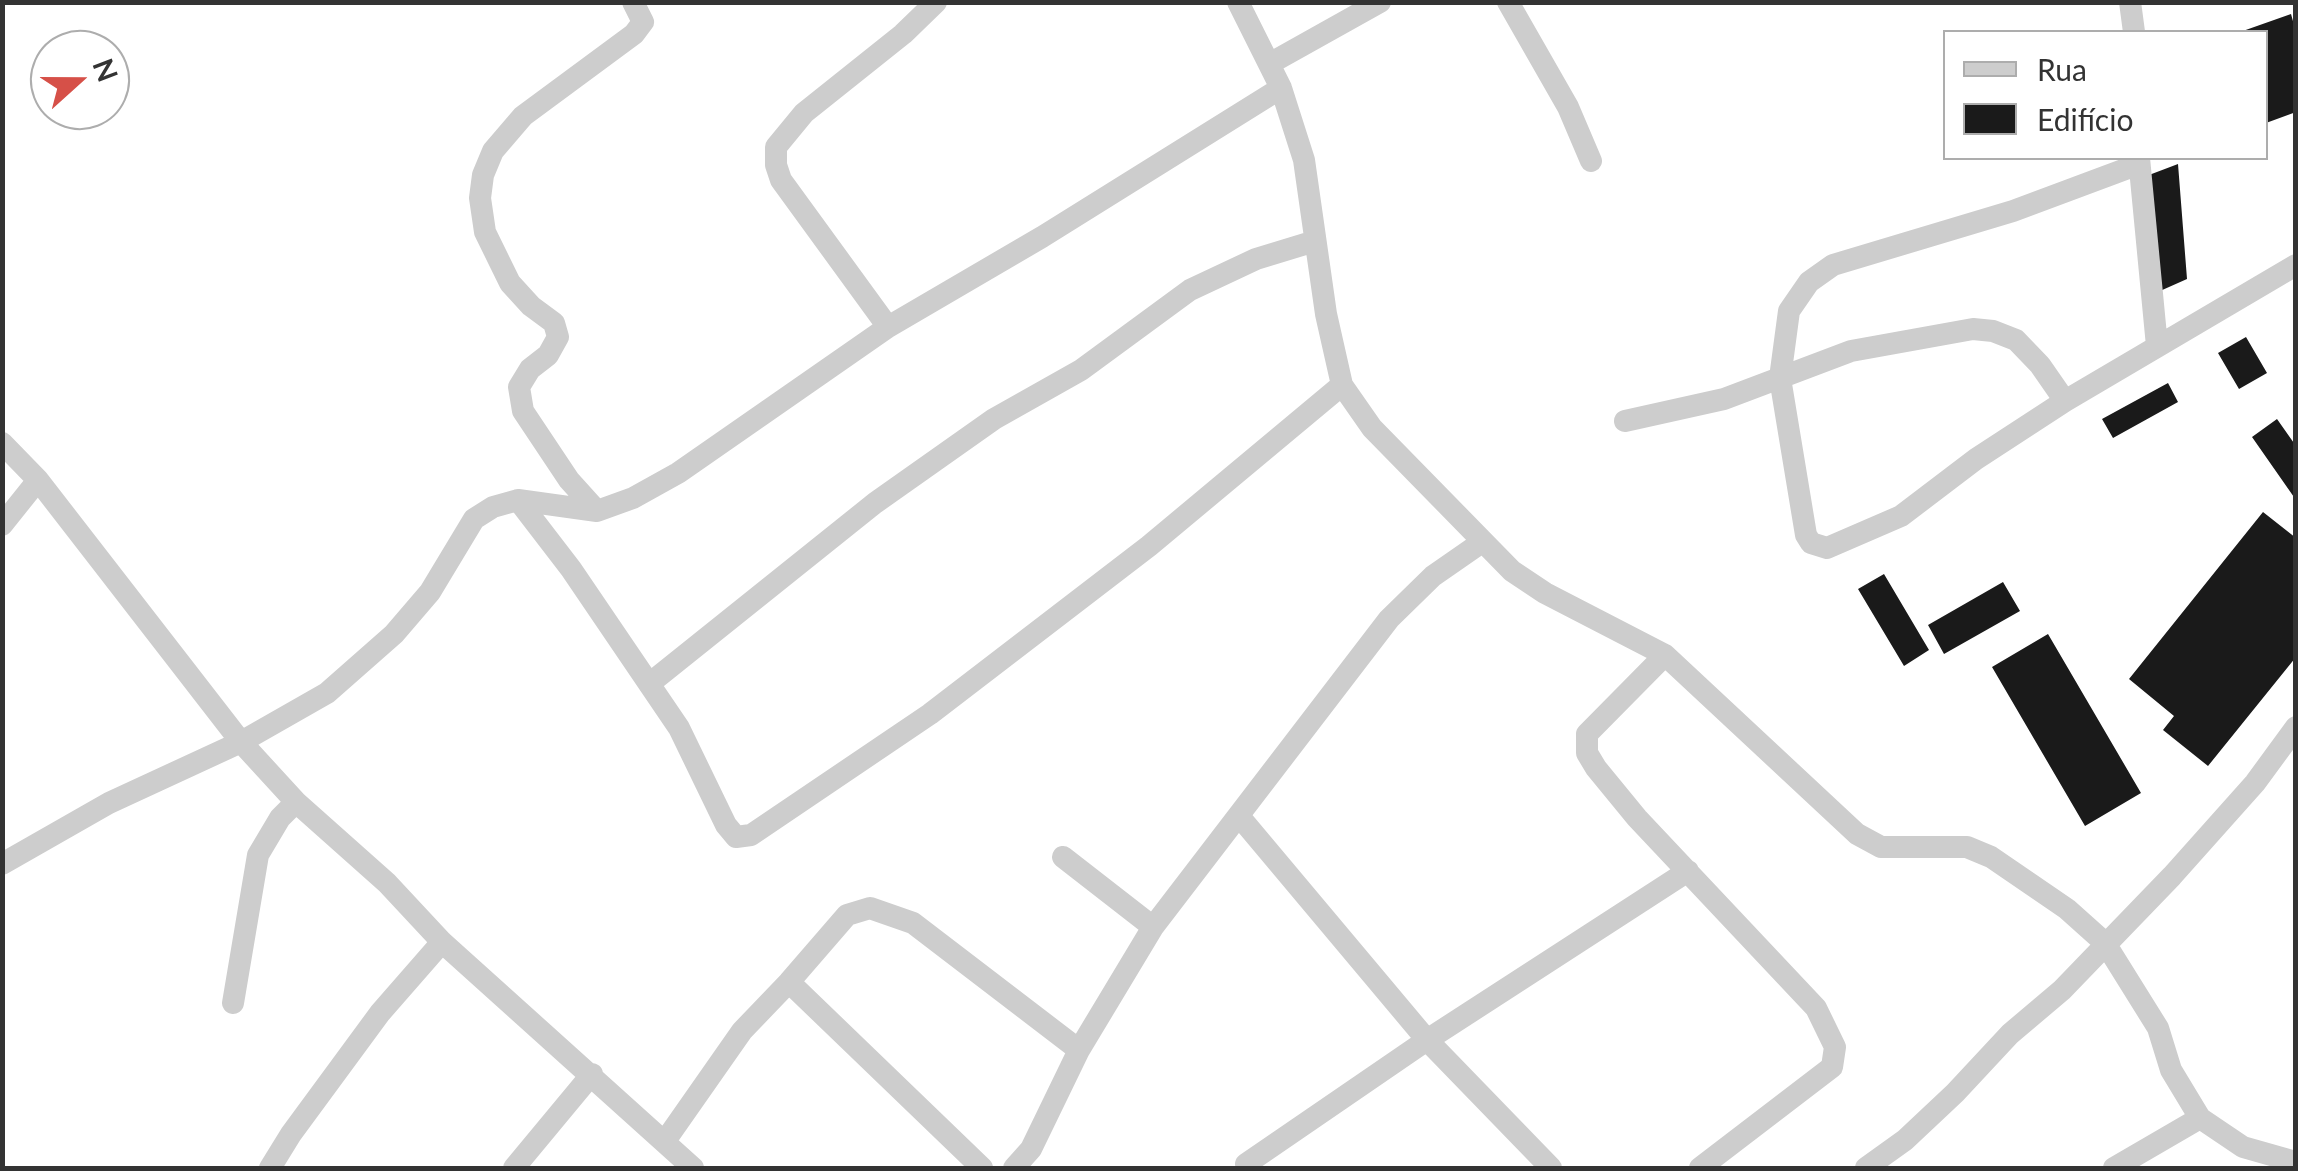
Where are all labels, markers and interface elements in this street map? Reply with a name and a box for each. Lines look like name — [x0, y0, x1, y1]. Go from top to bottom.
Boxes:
north arrow — [30, 30, 130, 130]
legend — [1943, 30, 2268, 160]
text: Rua — [2037, 51, 2087, 87]
text: N — [86, 54, 126, 86]
text: Edifício — [2037, 101, 2133, 137]

